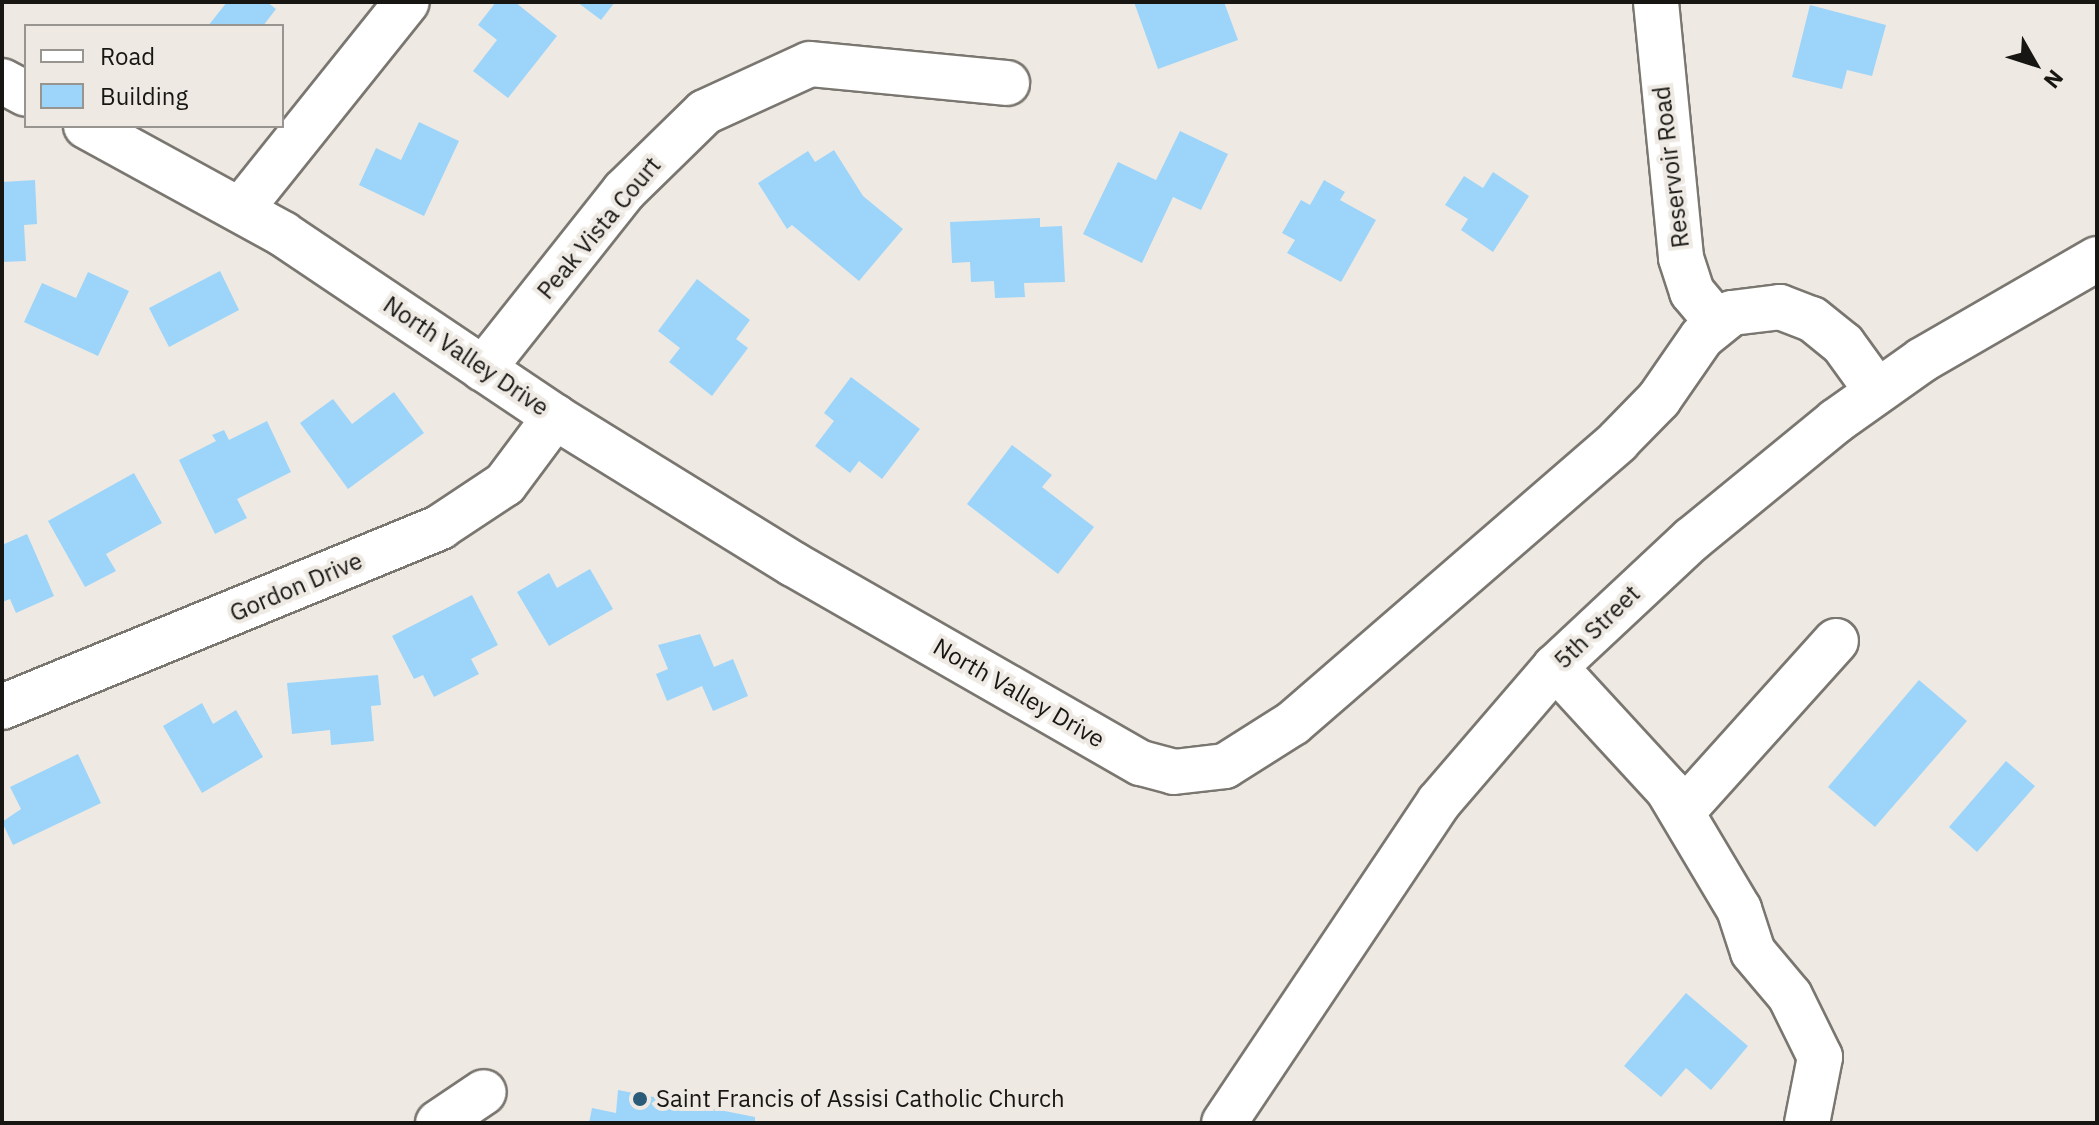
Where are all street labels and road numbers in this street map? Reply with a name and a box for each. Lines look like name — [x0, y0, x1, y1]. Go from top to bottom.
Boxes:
street label: Reservoir Road — [1647, 84, 1695, 250]
street label: Peak Vista Court — [531, 151, 667, 305]
street label: North Valley Drive — [378, 290, 554, 422]
street label: Gordon Drive — [225, 546, 367, 628]
street label: 5th Street — [1548, 579, 1646, 675]
street label: North Valley Drive — [928, 632, 1110, 754]

